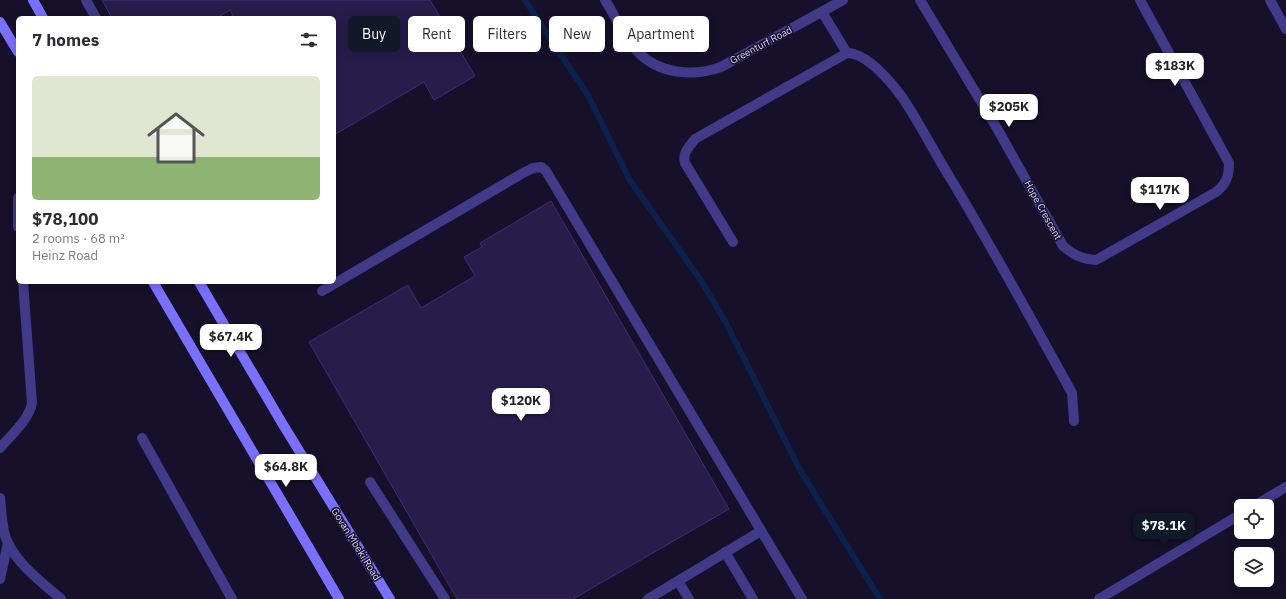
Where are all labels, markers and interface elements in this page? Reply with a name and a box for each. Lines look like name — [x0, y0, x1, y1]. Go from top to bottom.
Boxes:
chip: Buy — [348, 16, 400, 52]
chip: Rent — [408, 16, 465, 52]
chip: Filters — [473, 16, 541, 52]
chip: New — [549, 16, 605, 52]
chip: Apartment — [613, 16, 709, 52]
street label: Greenturf Road — [728, 23, 794, 67]
text: 7 homes — [32, 29, 99, 51]
icon: filters — [298, 29, 320, 51]
pin: $183K — [1147, 53, 1203, 87]
text: $183K — [1155, 57, 1195, 74]
pin: $205K — [981, 94, 1037, 128]
text: $205K — [989, 98, 1029, 115]
icon: home — [140, 102, 212, 174]
pin: $117K — [1132, 177, 1188, 211]
street label: Hope Crescent — [1021, 178, 1065, 243]
text: $117K — [1140, 181, 1180, 198]
text: $78,100 — [32, 208, 99, 230]
text: 2 rooms · 68 m² — [32, 230, 125, 247]
text: Heinz Road — [32, 247, 98, 264]
pin: $67.4K — [198, 324, 264, 358]
text: $67.4K — [209, 328, 253, 345]
pin: $120K — [493, 388, 549, 422]
text: $120K — [501, 392, 541, 409]
pin: $64.8K — [253, 454, 319, 488]
text: $64.8K — [264, 458, 308, 475]
map controls — [1234, 499, 1274, 587]
button: locate — [1234, 499, 1274, 539]
street label: Govan Mbeki Road — [328, 505, 384, 583]
pin: $78.1K — [1131, 513, 1197, 547]
text: $78.1K — [1142, 517, 1186, 534]
button: layers — [1234, 547, 1274, 587]

